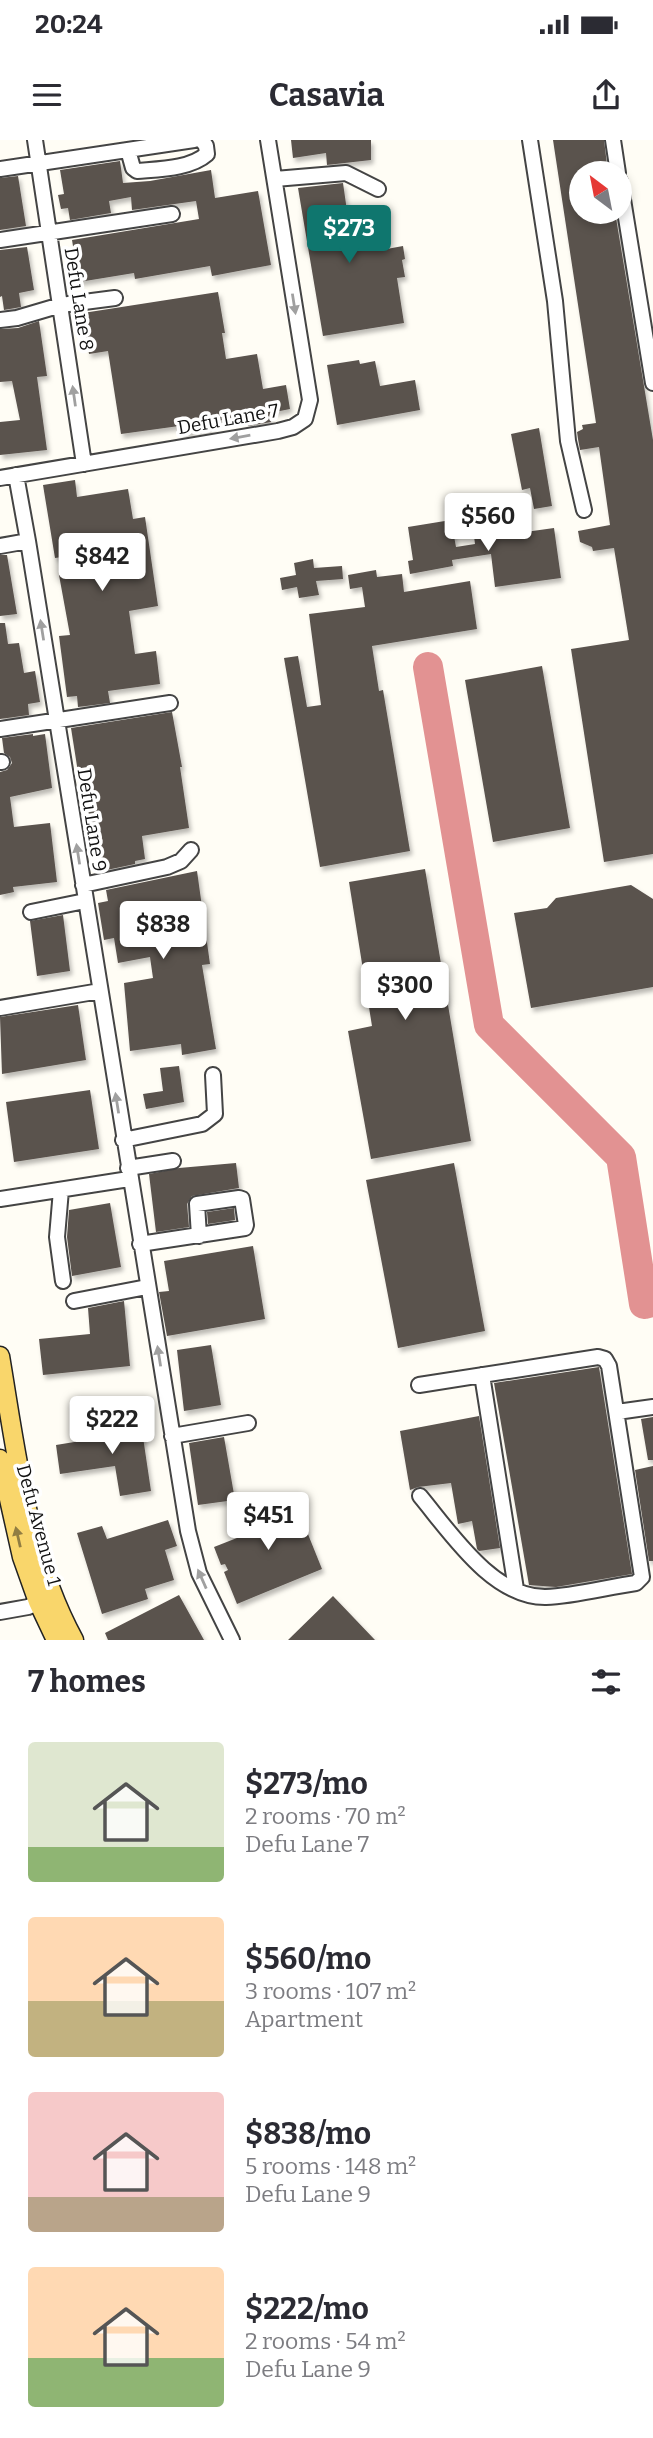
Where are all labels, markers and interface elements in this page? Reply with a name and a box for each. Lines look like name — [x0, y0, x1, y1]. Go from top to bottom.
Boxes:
text: 20:24 — [35, 9, 103, 40]
icon: menu — [28, 76, 66, 114]
text: Casavia — [269, 76, 384, 114]
icon: share — [587, 76, 625, 114]
north arrow — [569, 161, 632, 224]
map controls — [569, 161, 632, 224]
pin: $273 — [308, 206, 390, 265]
text: $273 — [323, 214, 375, 242]
street label: Defu Lane 8 — [59, 246, 99, 352]
one-way arrow — [289, 293, 300, 315]
one-way arrow — [69, 385, 80, 407]
street label: Defu Lane 7 — [175, 399, 281, 439]
one-way arrow — [229, 432, 251, 443]
pin: $560 — [447, 494, 529, 553]
text: $560 — [461, 502, 515, 530]
pin: $842 — [61, 533, 143, 593]
text: $842 — [75, 542, 129, 570]
one-way arrow — [36, 619, 47, 641]
street label: Defu Lane 9 — [72, 767, 112, 873]
one-way arrow — [72, 843, 83, 865]
pin: $838 — [122, 902, 204, 961]
text: $838 — [136, 910, 190, 938]
pin: $300 — [364, 962, 446, 1022]
text: $300 — [377, 971, 433, 999]
one-way arrow — [111, 1092, 122, 1114]
one-way arrow — [153, 1345, 164, 1367]
pin: $222 — [71, 1396, 153, 1456]
text: $222 — [86, 1405, 138, 1433]
street label: Defu Avenue 1 — [12, 1462, 66, 1588]
pin: $451 — [227, 1492, 309, 1552]
text: $451 — [243, 1501, 293, 1529]
one-way arrow — [12, 1526, 23, 1548]
one-way arrow — [196, 1569, 208, 1589]
icon: filters — [587, 1663, 625, 1701]
text: 7 homes — [28, 1664, 146, 1700]
text: $273/mo — [245, 1766, 368, 1802]
icon: home — [84, 1770, 168, 1854]
text: 2 rooms · 70 m² — [245, 1802, 406, 1830]
text: Defu Lane 7 — [245, 1830, 369, 1858]
text: $560/mo — [245, 1941, 371, 1977]
icon: home — [84, 1945, 168, 2029]
text: 3 rooms · 107 m² — [245, 1977, 416, 2005]
text: Apartment — [245, 2005, 363, 2033]
text: $838/mo — [245, 2116, 371, 2152]
icon: home — [84, 2120, 168, 2204]
text: 5 rooms · 148 m² — [245, 2152, 416, 2180]
text: Defu Lane 9 — [245, 2180, 371, 2208]
text: $222/mo — [245, 2291, 369, 2327]
icon: home — [84, 2295, 168, 2379]
text: 2 rooms · 54 m² — [245, 2327, 406, 2355]
text: Defu Lane 9 — [245, 2355, 371, 2383]

